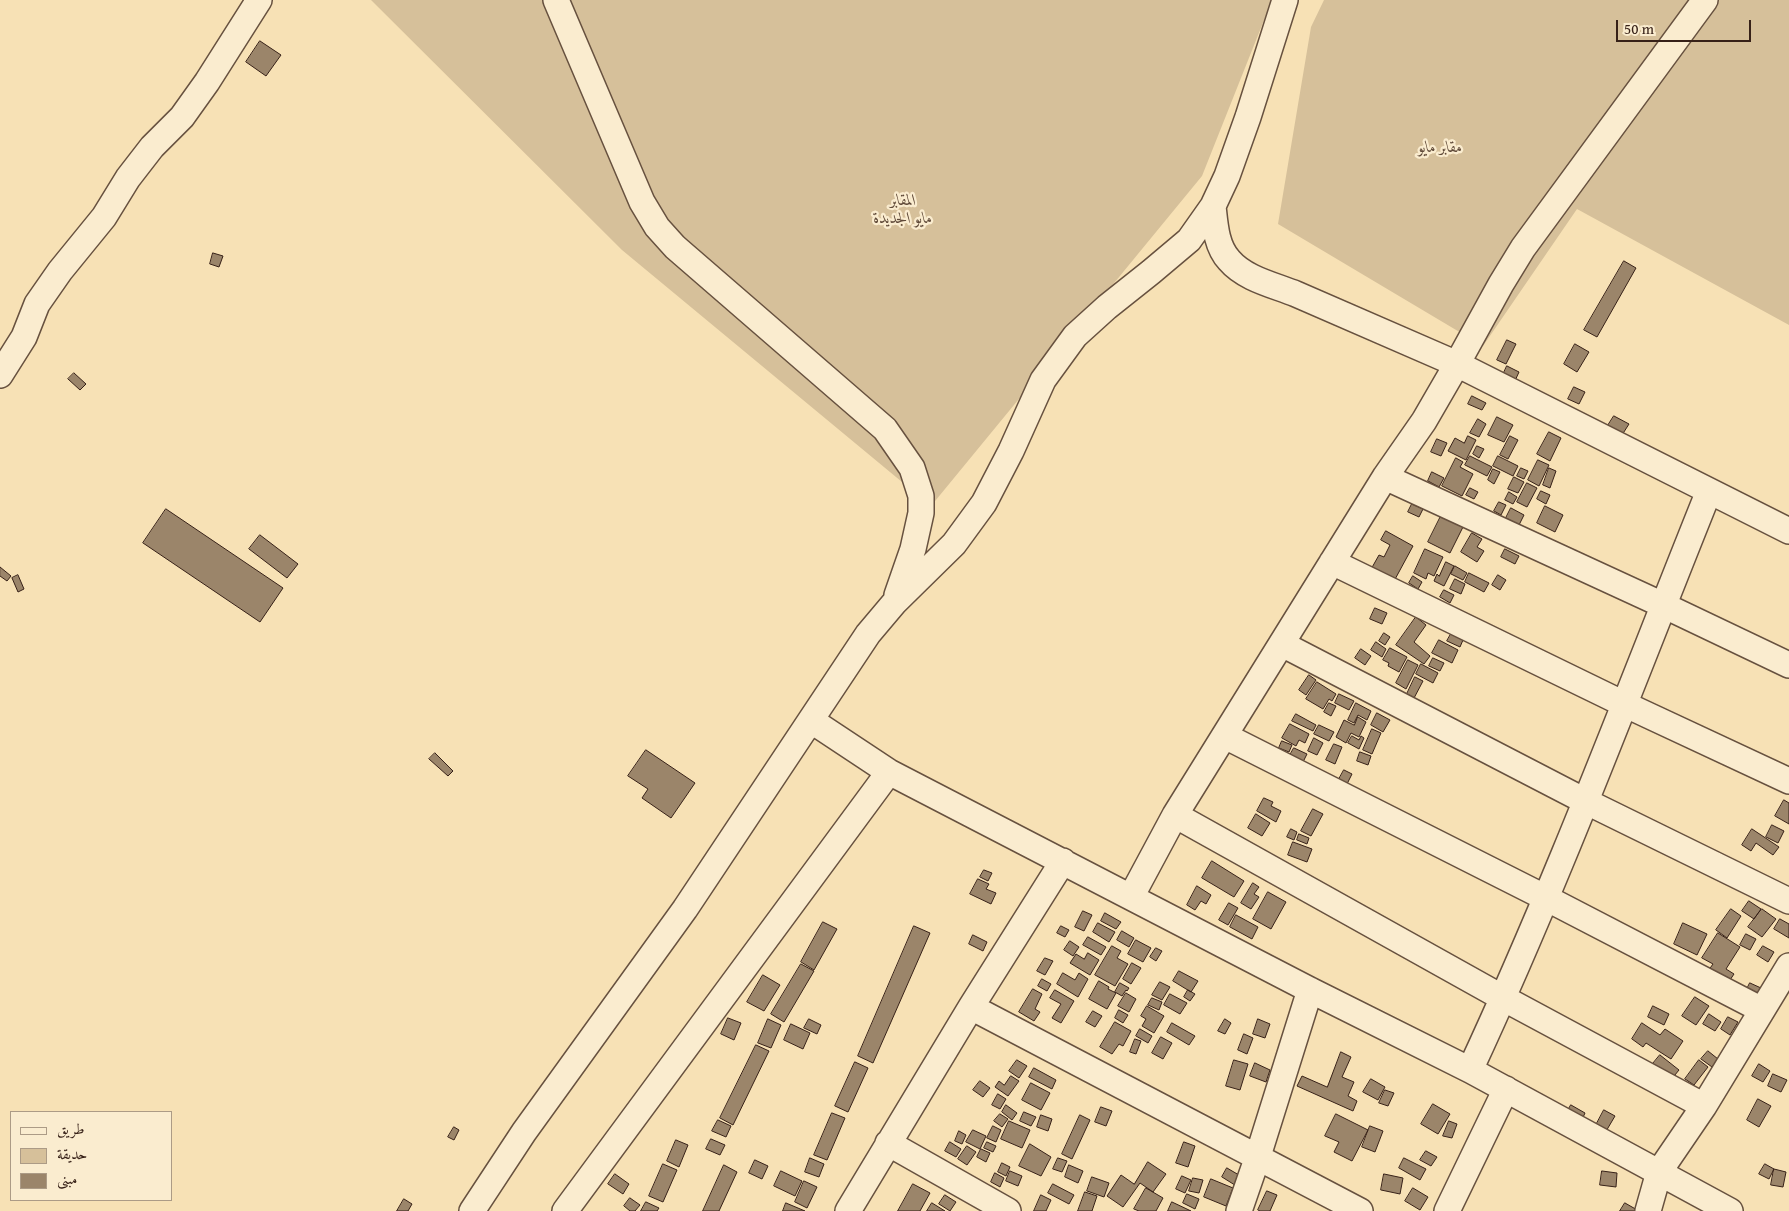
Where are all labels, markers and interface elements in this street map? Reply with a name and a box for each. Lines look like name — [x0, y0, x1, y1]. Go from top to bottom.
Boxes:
scale bar — [1619, 10, 1754, 42]
text: 50 m — [1624, 18, 1654, 39]
park label: مقابر مايو — [1417, 138, 1463, 158]
park label: المقابر مايو الجديدة — [873, 191, 933, 229]
legend — [10, 1111, 172, 1201]
text: طريق — [57, 1118, 84, 1139]
text: حديقة — [57, 1143, 87, 1164]
text: مبنى — [57, 1168, 77, 1189]

